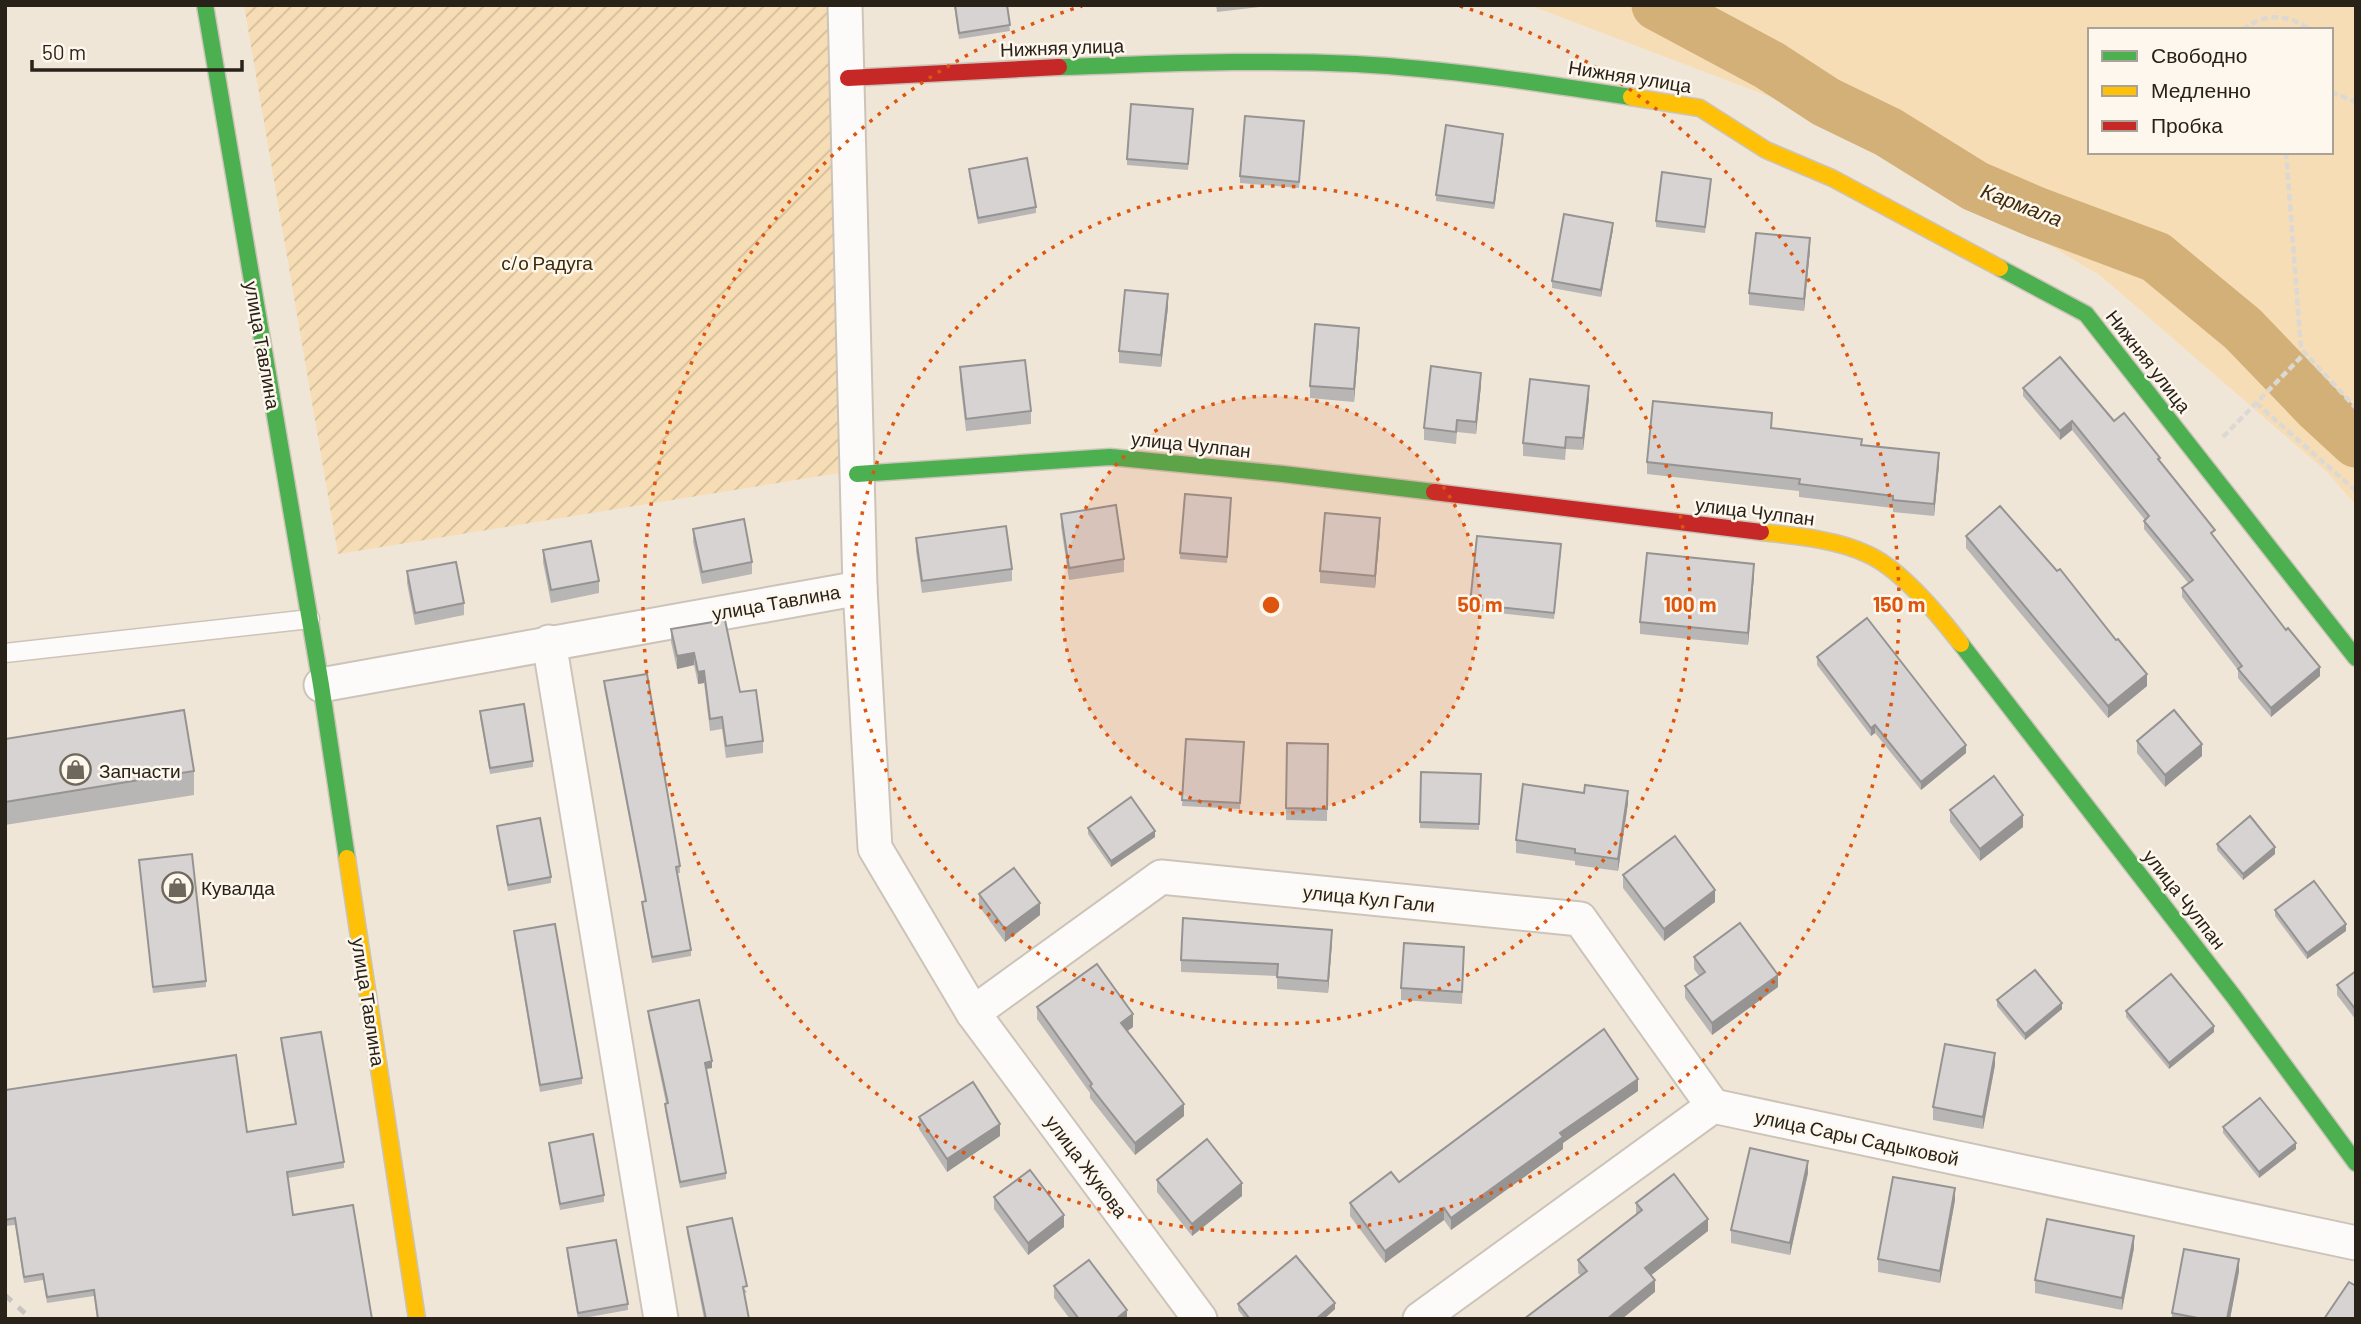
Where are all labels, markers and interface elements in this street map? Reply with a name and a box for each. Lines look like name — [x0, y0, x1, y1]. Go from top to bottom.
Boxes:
scale bar — [32, 28, 242, 72]
legend — [2088, 28, 2333, 154]
street label: Нижняя улица — [1000, 33, 1125, 61]
text: 50 m — [42, 39, 86, 64]
text: Свободно — [2151, 42, 2248, 67]
street label: Нижняя улица — [1567, 55, 1694, 97]
text: Медленно — [2151, 77, 2251, 102]
text: Пробка — [2151, 112, 2223, 137]
water label: Кармала — [1978, 177, 2066, 231]
park label: с/о Радуга — [501, 251, 593, 274]
street label: улица Тавлина — [240, 279, 286, 411]
street label: Нижняя улица — [2102, 305, 2197, 417]
street label: улица Чулпан — [1130, 426, 1252, 462]
street label: улица Чулпан — [1694, 492, 1816, 530]
street label: улица Тавлина — [710, 579, 842, 625]
text: 50 m — [1457, 591, 1503, 616]
text: 100 m — [1663, 591, 1717, 616]
text: 150 m — [1873, 591, 1925, 616]
centre of rings — [1259, 593, 1283, 617]
shop icon: Запчасти — [59, 753, 93, 787]
place label: Запчасти — [99, 759, 181, 782]
street label: улица Чулпан — [2139, 845, 2231, 953]
shop icon: Кувалда — [161, 870, 195, 904]
place label: Кувалда — [201, 876, 275, 899]
street label: улица Кул Гали — [1302, 880, 1436, 916]
street label: улица Тавлина — [347, 936, 391, 1068]
street label: улица Сары Садыковой — [1753, 1104, 1961, 1170]
street label: улица Жукова — [1041, 1110, 1133, 1222]

